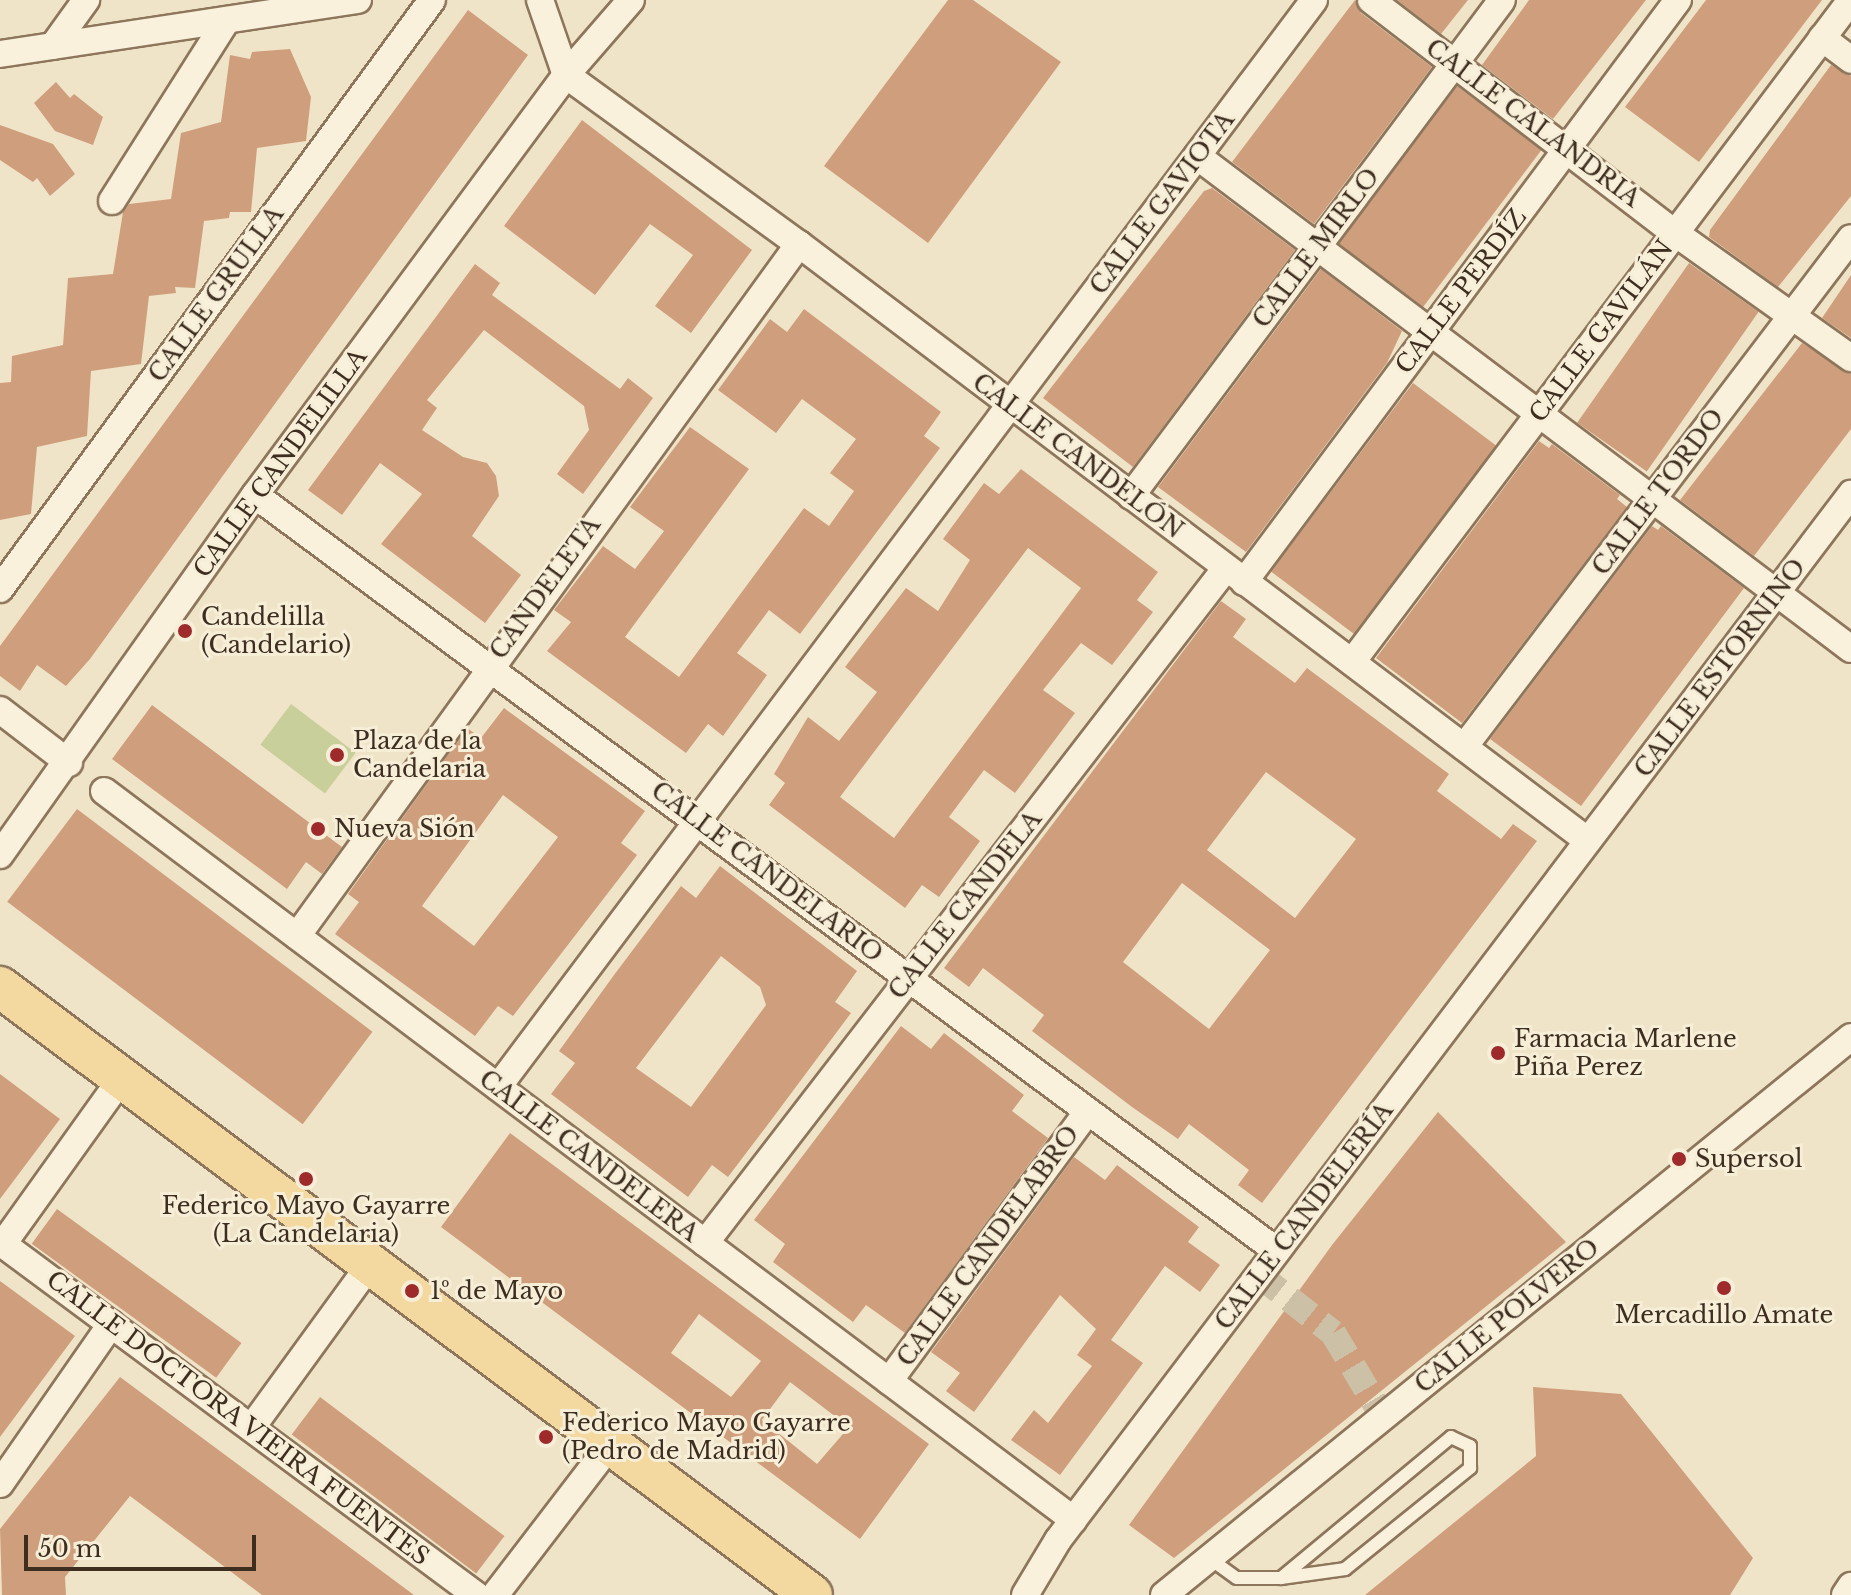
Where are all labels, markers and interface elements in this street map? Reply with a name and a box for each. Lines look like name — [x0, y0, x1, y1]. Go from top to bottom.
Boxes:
street label: CALLE CALANDRIA — [1420, 33, 1646, 213]
street label: CALLE GAVIOTA — [1084, 106, 1240, 300]
street label: CALLE MIRLO — [1247, 163, 1385, 333]
street label: CALLE GRULLA — [143, 200, 289, 388]
street label: CALLE PERDÍZ — [1390, 203, 1532, 379]
street label: CALLE GAVILÁN — [1523, 234, 1679, 428]
street label: CALLE CANDELILLA — [187, 343, 373, 583]
street label: CALLE CANDELÓN — [967, 367, 1189, 545]
street label: CALLE TORDO — [1586, 403, 1730, 581]
street label: CANDELETA — [484, 511, 606, 665]
street label: CALLE ESTORNINO — [1629, 553, 1811, 783]
place label: Candelilla (Candelario) — [201, 603, 351, 659]
marker: Candelilla (Candelario) — [176, 622, 194, 640]
place label: Plaza de la Candelaria — [353, 727, 486, 783]
marker: Plaza de la Candelaria — [328, 746, 346, 764]
street label: CALLE CANDELARIO — [646, 776, 888, 968]
street label: CALLE CANDELA — [883, 805, 1047, 1005]
place label: Nueva Sión — [334, 815, 475, 843]
marker: Nueva Sión — [309, 820, 327, 838]
place label: Farmacia Marlene Piña Perez — [1514, 1025, 1737, 1081]
marker: Farmacia Marlene Piña Perez — [1489, 1044, 1507, 1062]
street label: CALLE CANDELERA — [474, 1064, 704, 1248]
street label: CALLE CANDELERÍA — [1209, 1097, 1399, 1335]
street label: CALLE CANDELABRO — [891, 1120, 1085, 1372]
place label: Supersol — [1695, 1145, 1802, 1173]
marker: Supersol — [1670, 1150, 1688, 1168]
marker: Federico Mayo Gayarre (La Candelaria) — [297, 1170, 315, 1188]
place label: Federico Mayo Gayarre (La Candelaria) — [162, 1192, 450, 1248]
street label: CALLE POLVERO — [1409, 1233, 1605, 1399]
street label: CALLE DOCTORA VIEIRA FUENTES — [40, 1264, 436, 1572]
place label: 1º de Mayo — [430, 1277, 563, 1305]
marker: Mercadillo Amate — [1715, 1279, 1733, 1297]
marker: 1º de Mayo — [401, 1280, 423, 1302]
place label: Mercadillo Amate — [1614, 1301, 1834, 1329]
place label: Federico Mayo Gayarre (Pedro de Madrid) — [562, 1409, 851, 1465]
marker: Federico Mayo Gayarre (Pedro de Madrid) — [537, 1428, 555, 1446]
scale bar — [28, 1519, 260, 1569]
text: 50 m — [38, 1534, 101, 1563]

